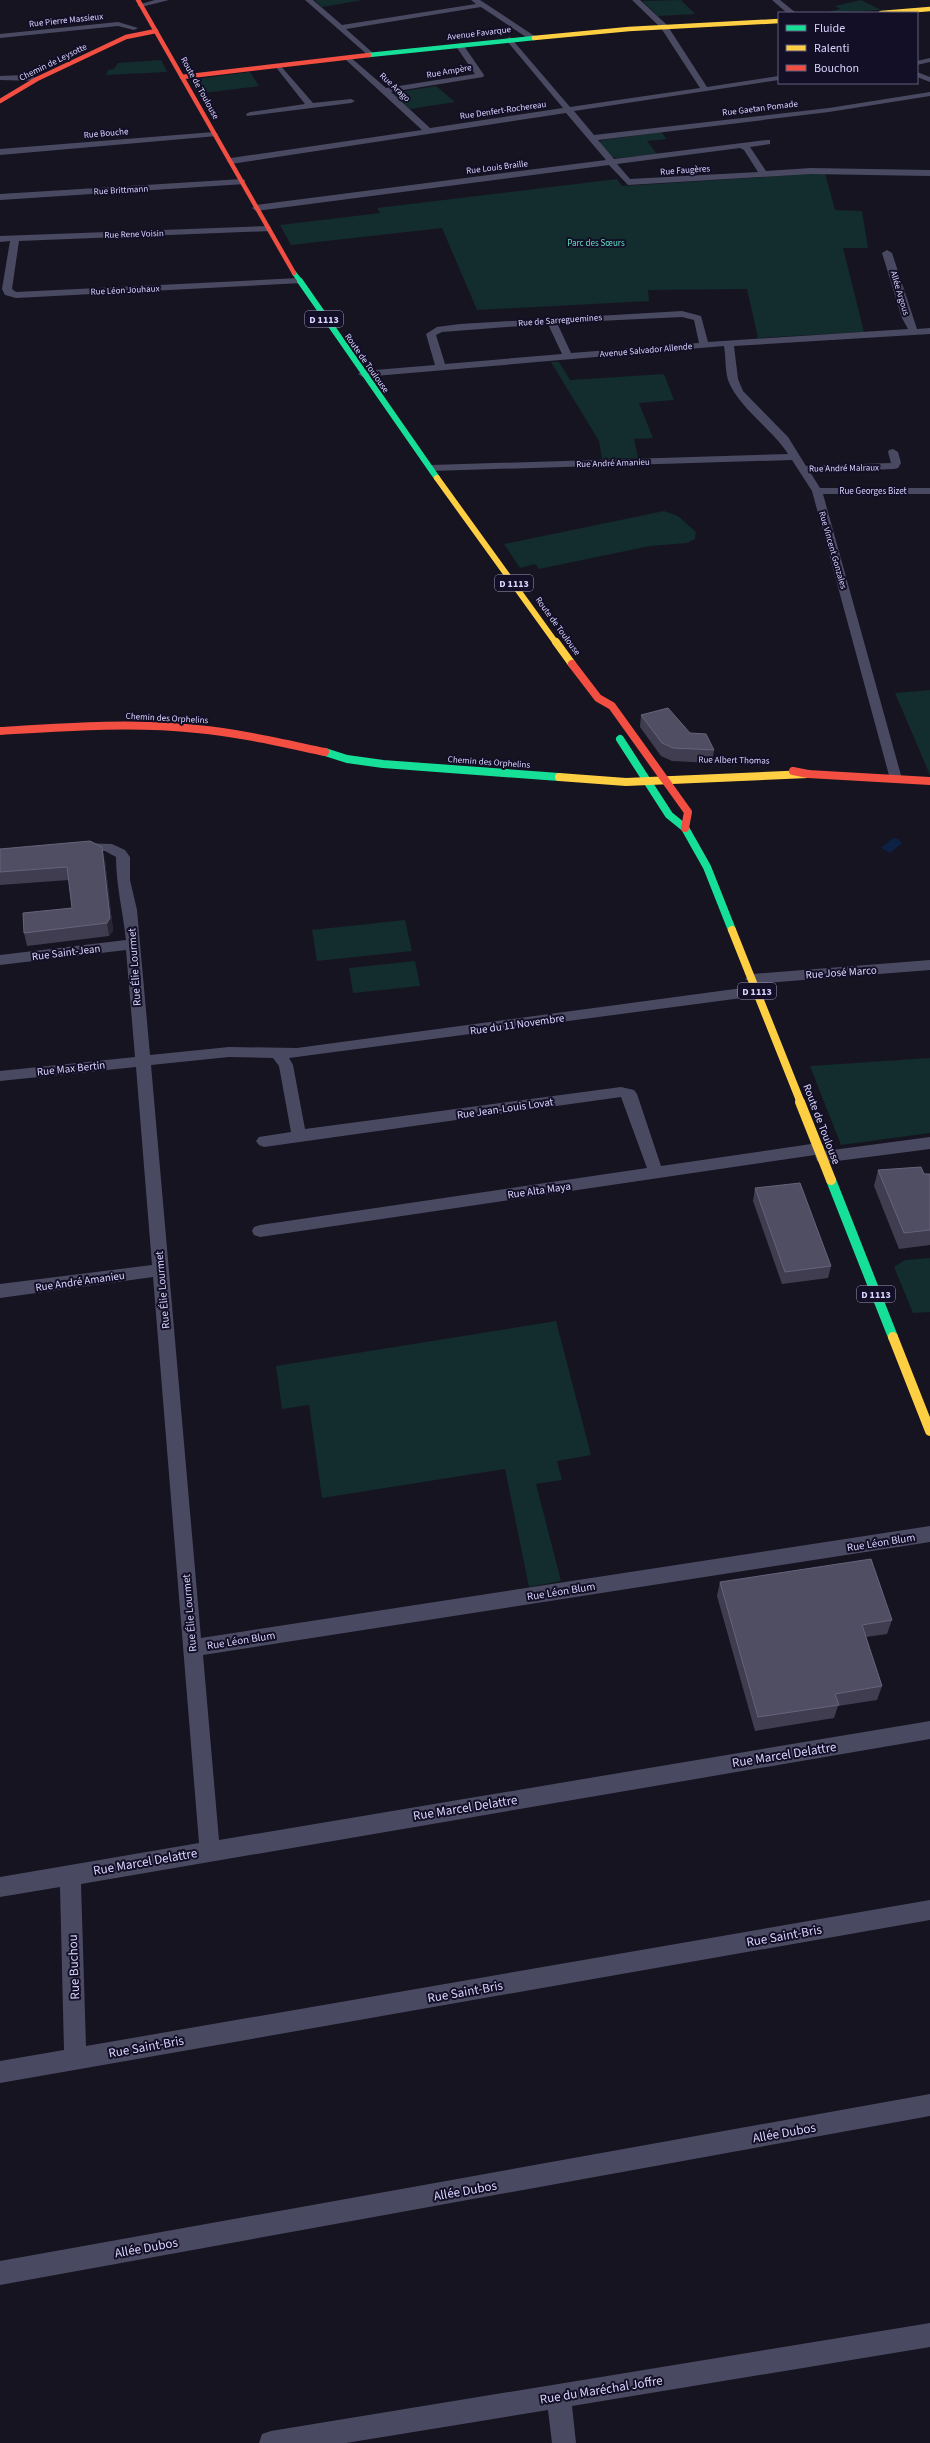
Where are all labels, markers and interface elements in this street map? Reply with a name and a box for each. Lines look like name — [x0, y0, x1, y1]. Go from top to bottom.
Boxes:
street label: Rue Pierre Massieux — [28, 10, 104, 31]
legend — [778, 12, 918, 84]
text: Fluide — [814, 20, 845, 37]
street label: Avenue Favarque — [446, 23, 512, 44]
street label: Chemin de Leysotte — [17, 40, 90, 84]
text: Ralenti — [814, 40, 849, 57]
street label: Route de Toulouse — [177, 55, 222, 122]
text: Bouchon — [814, 60, 859, 77]
street label: Rue Ampère — [426, 61, 473, 82]
street label: Rue Arago — [376, 70, 413, 105]
street label: Rue Gaetan Pomade — [722, 97, 799, 120]
street label: Rue Denfert-Rochereau — [459, 98, 547, 123]
street label: Rue Bouche — [83, 125, 129, 142]
street label: Rue Louis Braille — [465, 157, 529, 178]
street label: Rue Faugères — [660, 162, 711, 179]
street label: Rue Brittmann — [93, 183, 149, 198]
street label: Rue Rene Voisin — [104, 227, 164, 242]
park label: Parc des Sœurs — [567, 237, 625, 250]
street label: Allée Argous — [887, 269, 913, 317]
street label: Rue Léon Jouhaux — [90, 282, 160, 299]
road number: D 1113 — [305, 311, 343, 327]
street label: Rue de Sarreguemines — [518, 311, 603, 330]
street label: Route de Toulouse — [341, 331, 392, 396]
street label: Avenue Salvador Allende — [599, 340, 693, 361]
street label: Rue André Amanieu — [576, 456, 650, 471]
street label: Rue André Malraux — [809, 461, 879, 476]
street label: Rue Georges Bizet — [839, 485, 907, 498]
street label: Rue Vincent Gonzales — [815, 510, 850, 591]
road number: D 1113 — [495, 575, 533, 591]
street label: Route de Toulouse — [532, 594, 584, 659]
street label: Chemin des Orphelins — [125, 710, 209, 727]
street label: Chemin des Orphelins — [447, 753, 531, 772]
street label: Rue Albert Thomas — [698, 753, 770, 768]
street label: Rue Élie Lourmet — [124, 927, 145, 1006]
street label: Rue Saint-Jean — [31, 941, 101, 964]
street label: Rue José Marco — [805, 963, 877, 982]
road number: D 1113 — [738, 983, 776, 999]
street label: Rue du 11 Novembre — [469, 1010, 566, 1039]
street label: Rue Max Bertin — [36, 1057, 106, 1080]
street label: Route de Toulouse — [799, 1082, 844, 1167]
street label: Rue Jean-Louis Lovat — [456, 1094, 555, 1123]
street label: Rue Alta Maya — [506, 1179, 572, 1202]
street label: Rue Élie Lourmet — [152, 1250, 173, 1329]
street label: Rue André Amanieu — [34, 1268, 126, 1295]
road number: D 1113 — [857, 1286, 895, 1302]
street label: Rue Léon Blum — [846, 1530, 916, 1555]
street label: Rue Élie Lourmet — [179, 1573, 200, 1652]
street label: Rue Léon Blum — [526, 1579, 596, 1604]
street label: Rue Léon Blum — [206, 1628, 276, 1653]
street label: Rue Marcel Delattre — [731, 1738, 838, 1772]
street label: Rue Marcel Delattre — [412, 1791, 519, 1825]
street label: Rue Marcel Delattre — [92, 1844, 199, 1880]
street label: Rue Saint-Bris — [745, 1920, 824, 1951]
street label: Rue Buchou — [64, 1934, 84, 2000]
street label: Rue Saint-Bris — [426, 1976, 505, 2007]
street label: Rue Saint-Bris — [107, 2031, 186, 2062]
street label: Allée Dubos — [751, 2118, 818, 2147]
street label: Allée Dubos — [432, 2176, 499, 2205]
street label: Allée Dubos — [113, 2233, 180, 2262]
street label: Rue du Maréchal Joffre — [538, 2371, 664, 2409]

